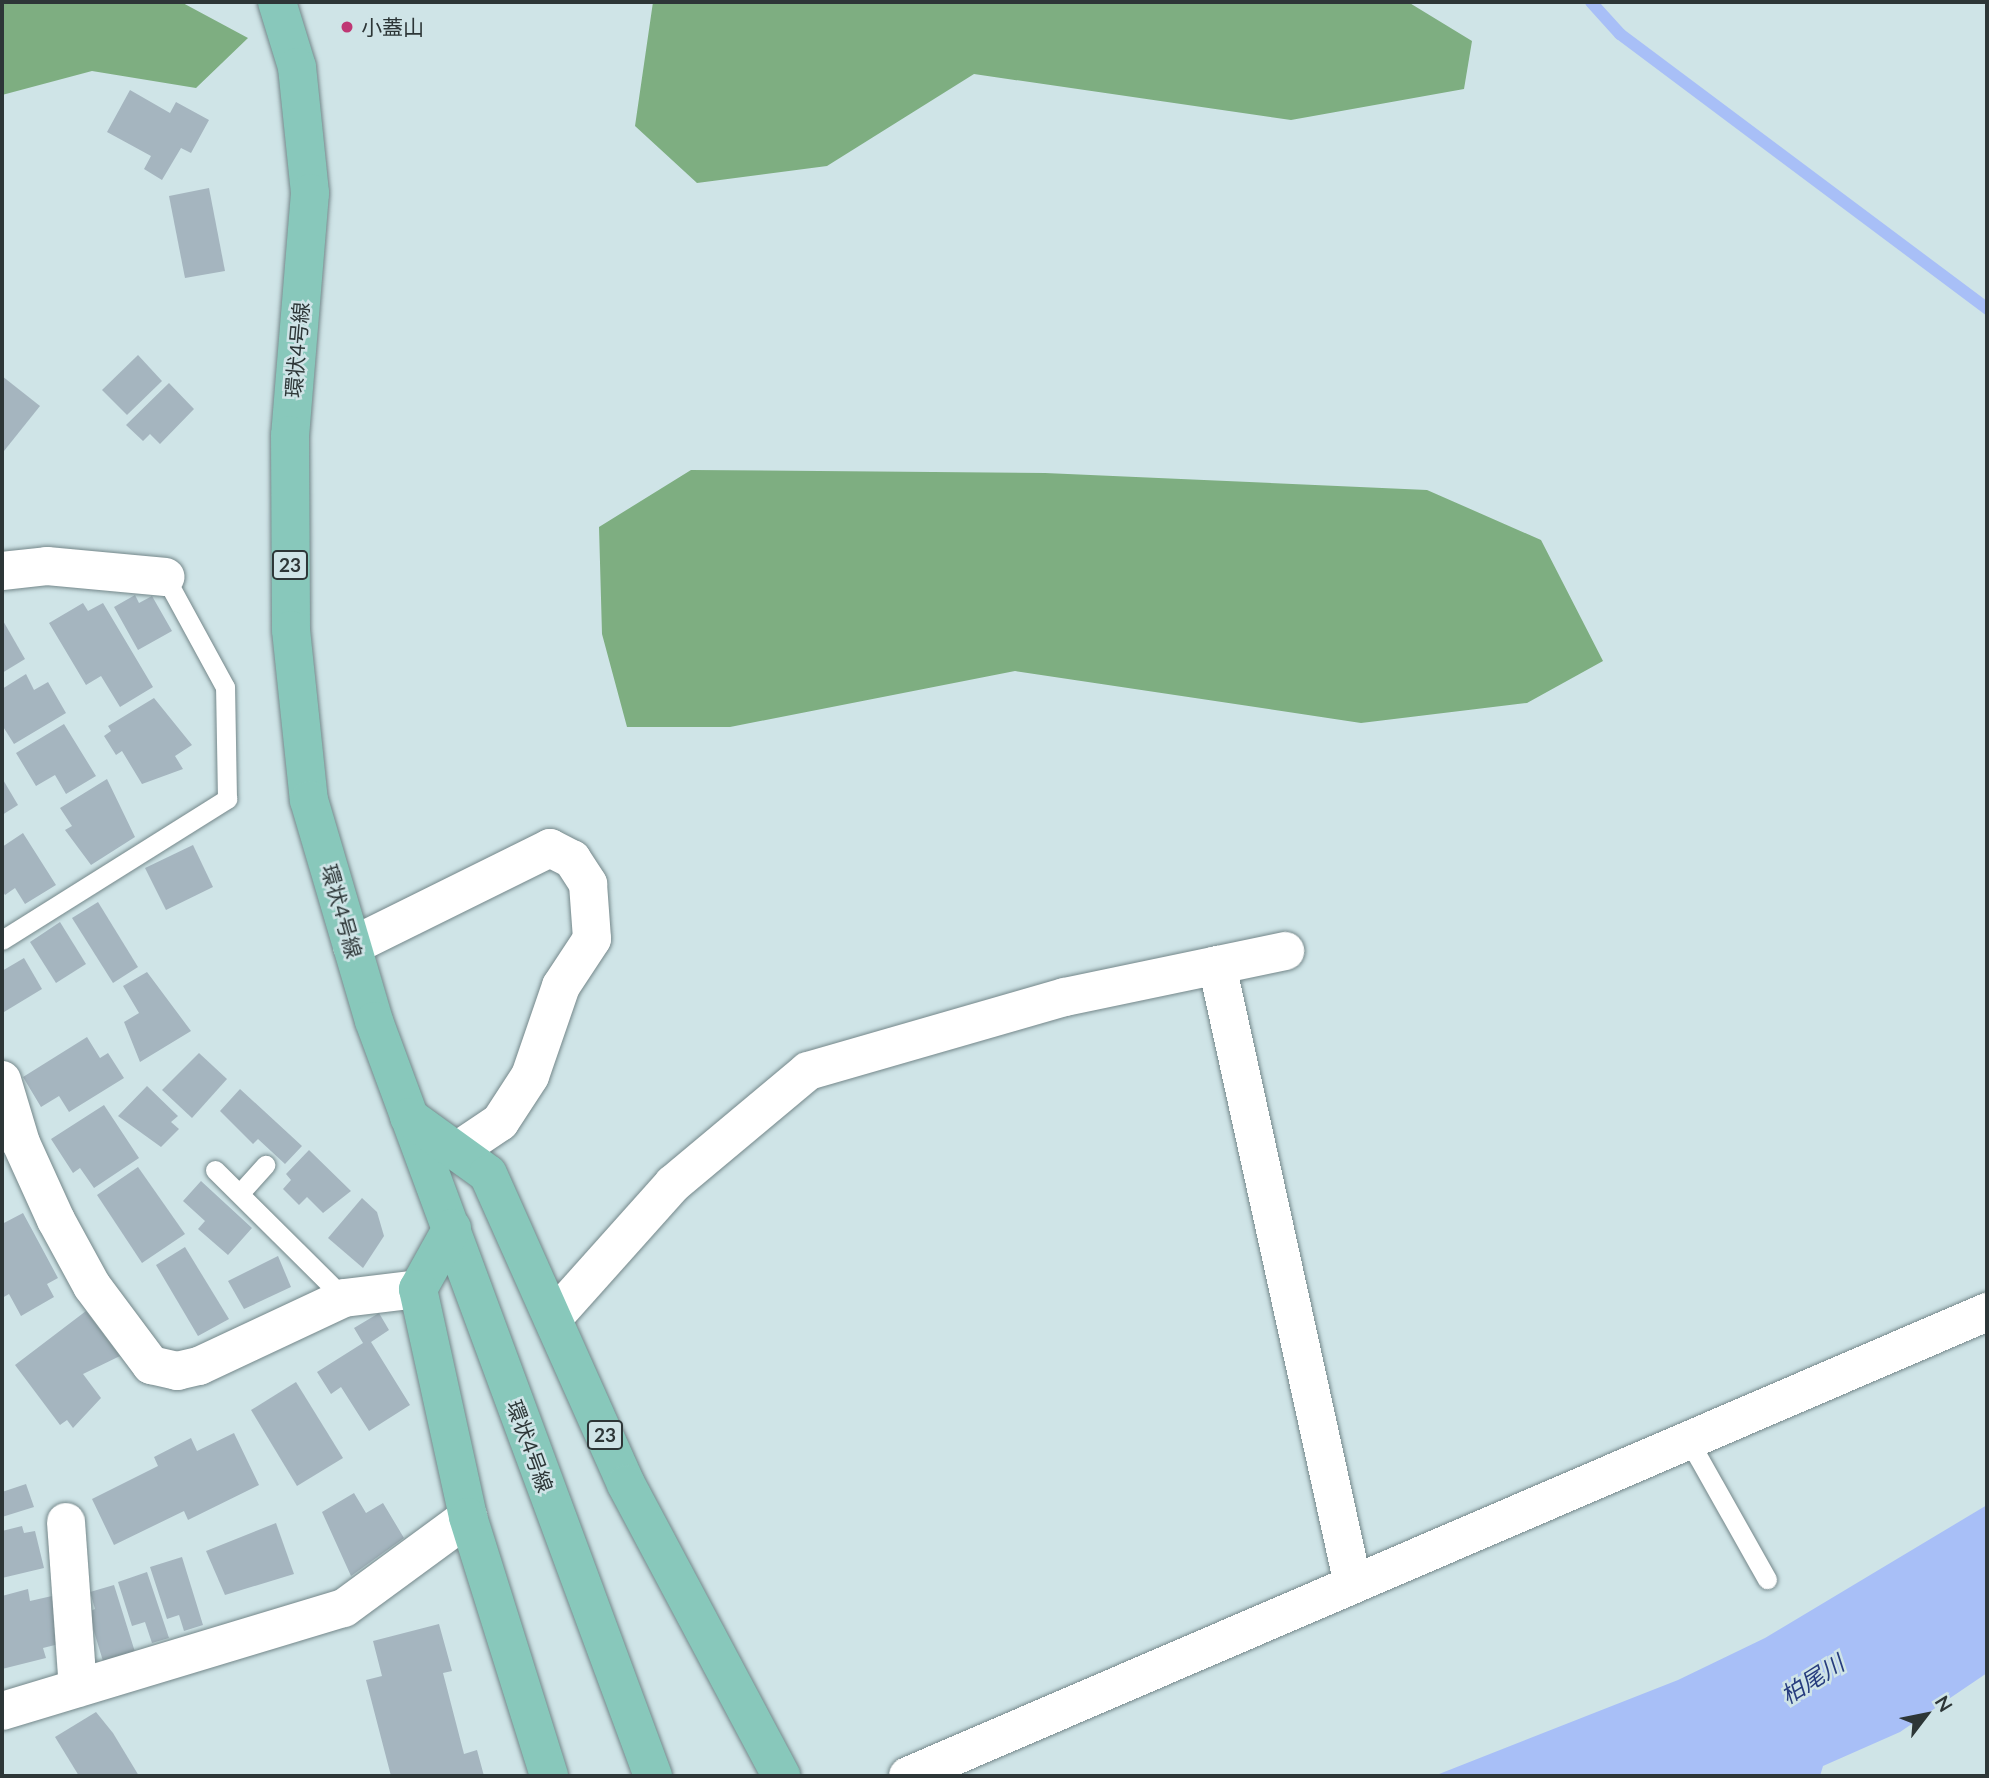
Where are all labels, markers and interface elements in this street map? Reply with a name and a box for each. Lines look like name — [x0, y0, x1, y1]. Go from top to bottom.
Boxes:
place label: 小蓋山 — [361, 14, 424, 40]
marker: 小蓋山 — [339, 19, 355, 35]
street label: 環状4号線 — [280, 301, 314, 399]
road number: 23 — [271, 550, 309, 580]
street label: 環状4号線 — [317, 861, 367, 961]
street label: 環状4号線 — [502, 1397, 558, 1495]
road number: 23 — [586, 1420, 624, 1450]
water label: 柏尾川 — [1775, 1649, 1849, 1709]
north arrow — [1891, 1680, 1961, 1750]
text: N — [1931, 1691, 1958, 1716]

